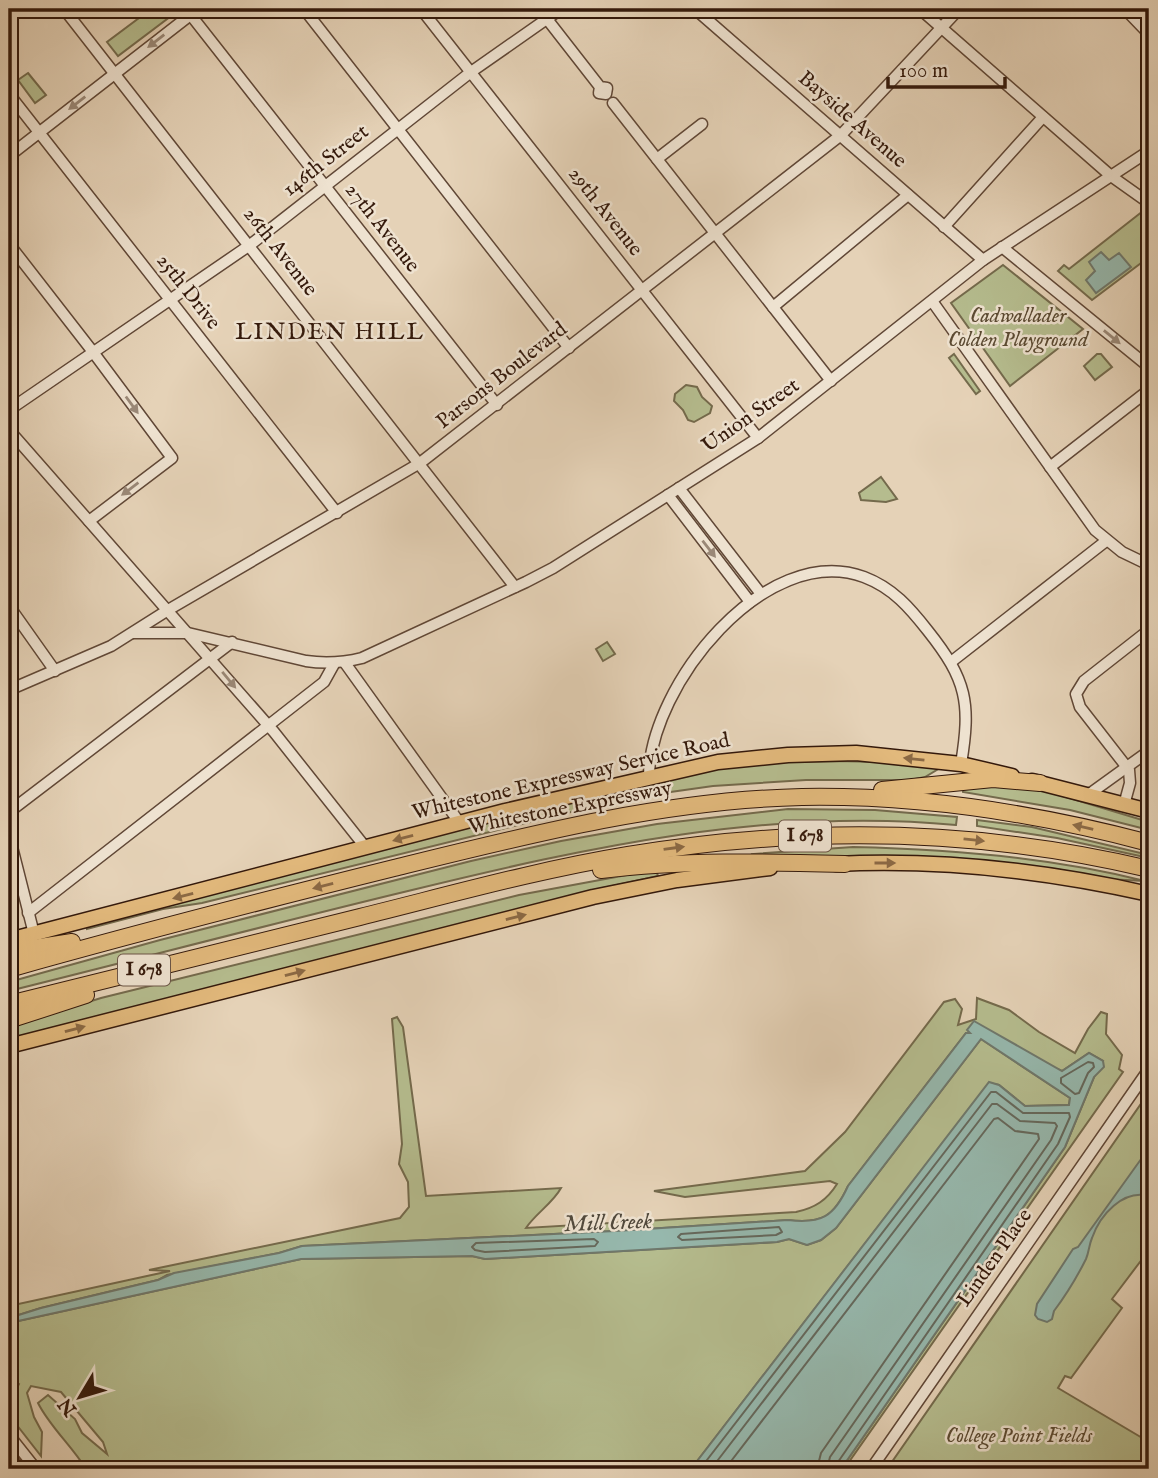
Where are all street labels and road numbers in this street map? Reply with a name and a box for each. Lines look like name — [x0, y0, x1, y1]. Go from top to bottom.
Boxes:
street label: Bayside Avenue — [792, 65, 912, 175]
street label: 146th Street — [277, 119, 375, 203]
street label: 29th Avenue — [562, 162, 649, 262]
street label: 27th Avenue — [339, 178, 426, 279]
street label: 26th Avenue — [237, 202, 323, 302]
street label: 25th Drive — [150, 249, 226, 336]
street label: Parsons Boulevard — [431, 316, 574, 436]
street label: Union Street — [697, 372, 805, 460]
street label: Whitestone Expressway Service Road — [410, 728, 732, 826]
street label: Whitestone Expressway — [466, 776, 674, 840]
road number: I 678 — [779, 820, 831, 852]
road number: I 678 — [118, 954, 170, 986]
street label: Linden Place — [951, 1203, 1039, 1312]

